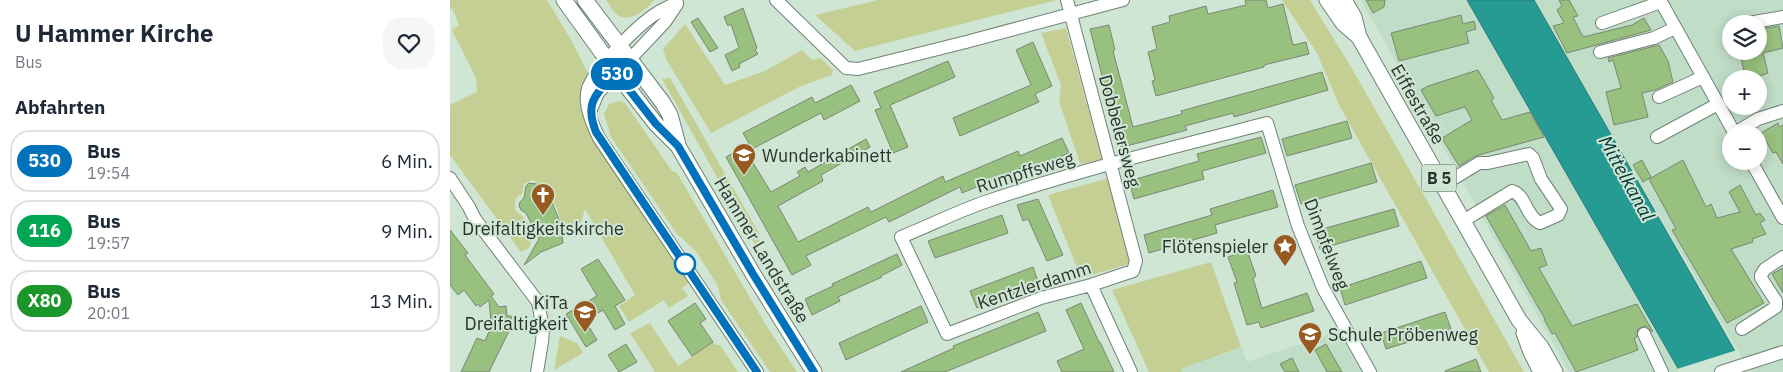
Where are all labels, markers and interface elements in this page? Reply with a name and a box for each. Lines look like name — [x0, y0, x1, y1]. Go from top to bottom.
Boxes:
map controls — [1722, 15, 1767, 170]
button: layers — [1722, 15, 1767, 60]
text: U Hammer Kirche — [15, 17, 213, 49]
button: heart — [383, 17, 435, 69]
text: Bus — [15, 52, 42, 72]
line badge: 530 — [588, 58, 646, 90]
street label: Eiffestraße — [1386, 60, 1450, 148]
text: 530 — [601, 62, 633, 85]
button: + — [1722, 70, 1767, 115]
street label: Dobbelersweg — [1094, 72, 1146, 190]
text: Abfahrten — [15, 95, 105, 119]
button: − — [1722, 125, 1767, 170]
water label: Mittelkanal — [1594, 131, 1660, 225]
text: Bus — [87, 139, 121, 163]
school or university icon: Wunderkabinett — [731, 142, 757, 176]
place label: Wunderkabinett — [762, 144, 892, 167]
street label: Rumpffsweg — [973, 146, 1077, 198]
text: 530 — [28, 149, 61, 172]
text: 6 Min. — [381, 149, 433, 173]
text: 19:54 — [87, 163, 130, 183]
road number: B 5 — [1422, 164, 1456, 192]
street label: Hammer Landstraße — [709, 173, 815, 327]
church icon: Dreifaltigkeitskirche — [530, 182, 556, 216]
street label: Dimpfelweg — [1299, 195, 1355, 293]
text: Bus — [87, 209, 121, 233]
place label: Dreifaltigkeitskirche — [462, 217, 624, 240]
text: 116 — [28, 219, 61, 242]
text: 9 Min. — [381, 219, 433, 243]
text: 19:57 — [87, 233, 130, 253]
place icon: Flötenspieler — [1272, 233, 1298, 267]
place label: Flötenspieler — [1162, 235, 1268, 258]
unlabelled marker — [674, 253, 696, 275]
street label: Kentzlerdamm — [974, 256, 1094, 314]
text: Bus — [87, 279, 121, 303]
text: X80 — [28, 289, 61, 312]
text: 13 Min. — [370, 289, 433, 313]
place label: KiTa Dreifaltigkeit — [465, 291, 568, 335]
school or university icon: KiTa Dreifaltigkeit — [572, 299, 598, 333]
text: 20:01 — [87, 303, 130, 323]
school or university icon: Schule Pröbenweg — [1297, 321, 1323, 355]
place label: Schule Pröbenweg — [1328, 323, 1478, 346]

